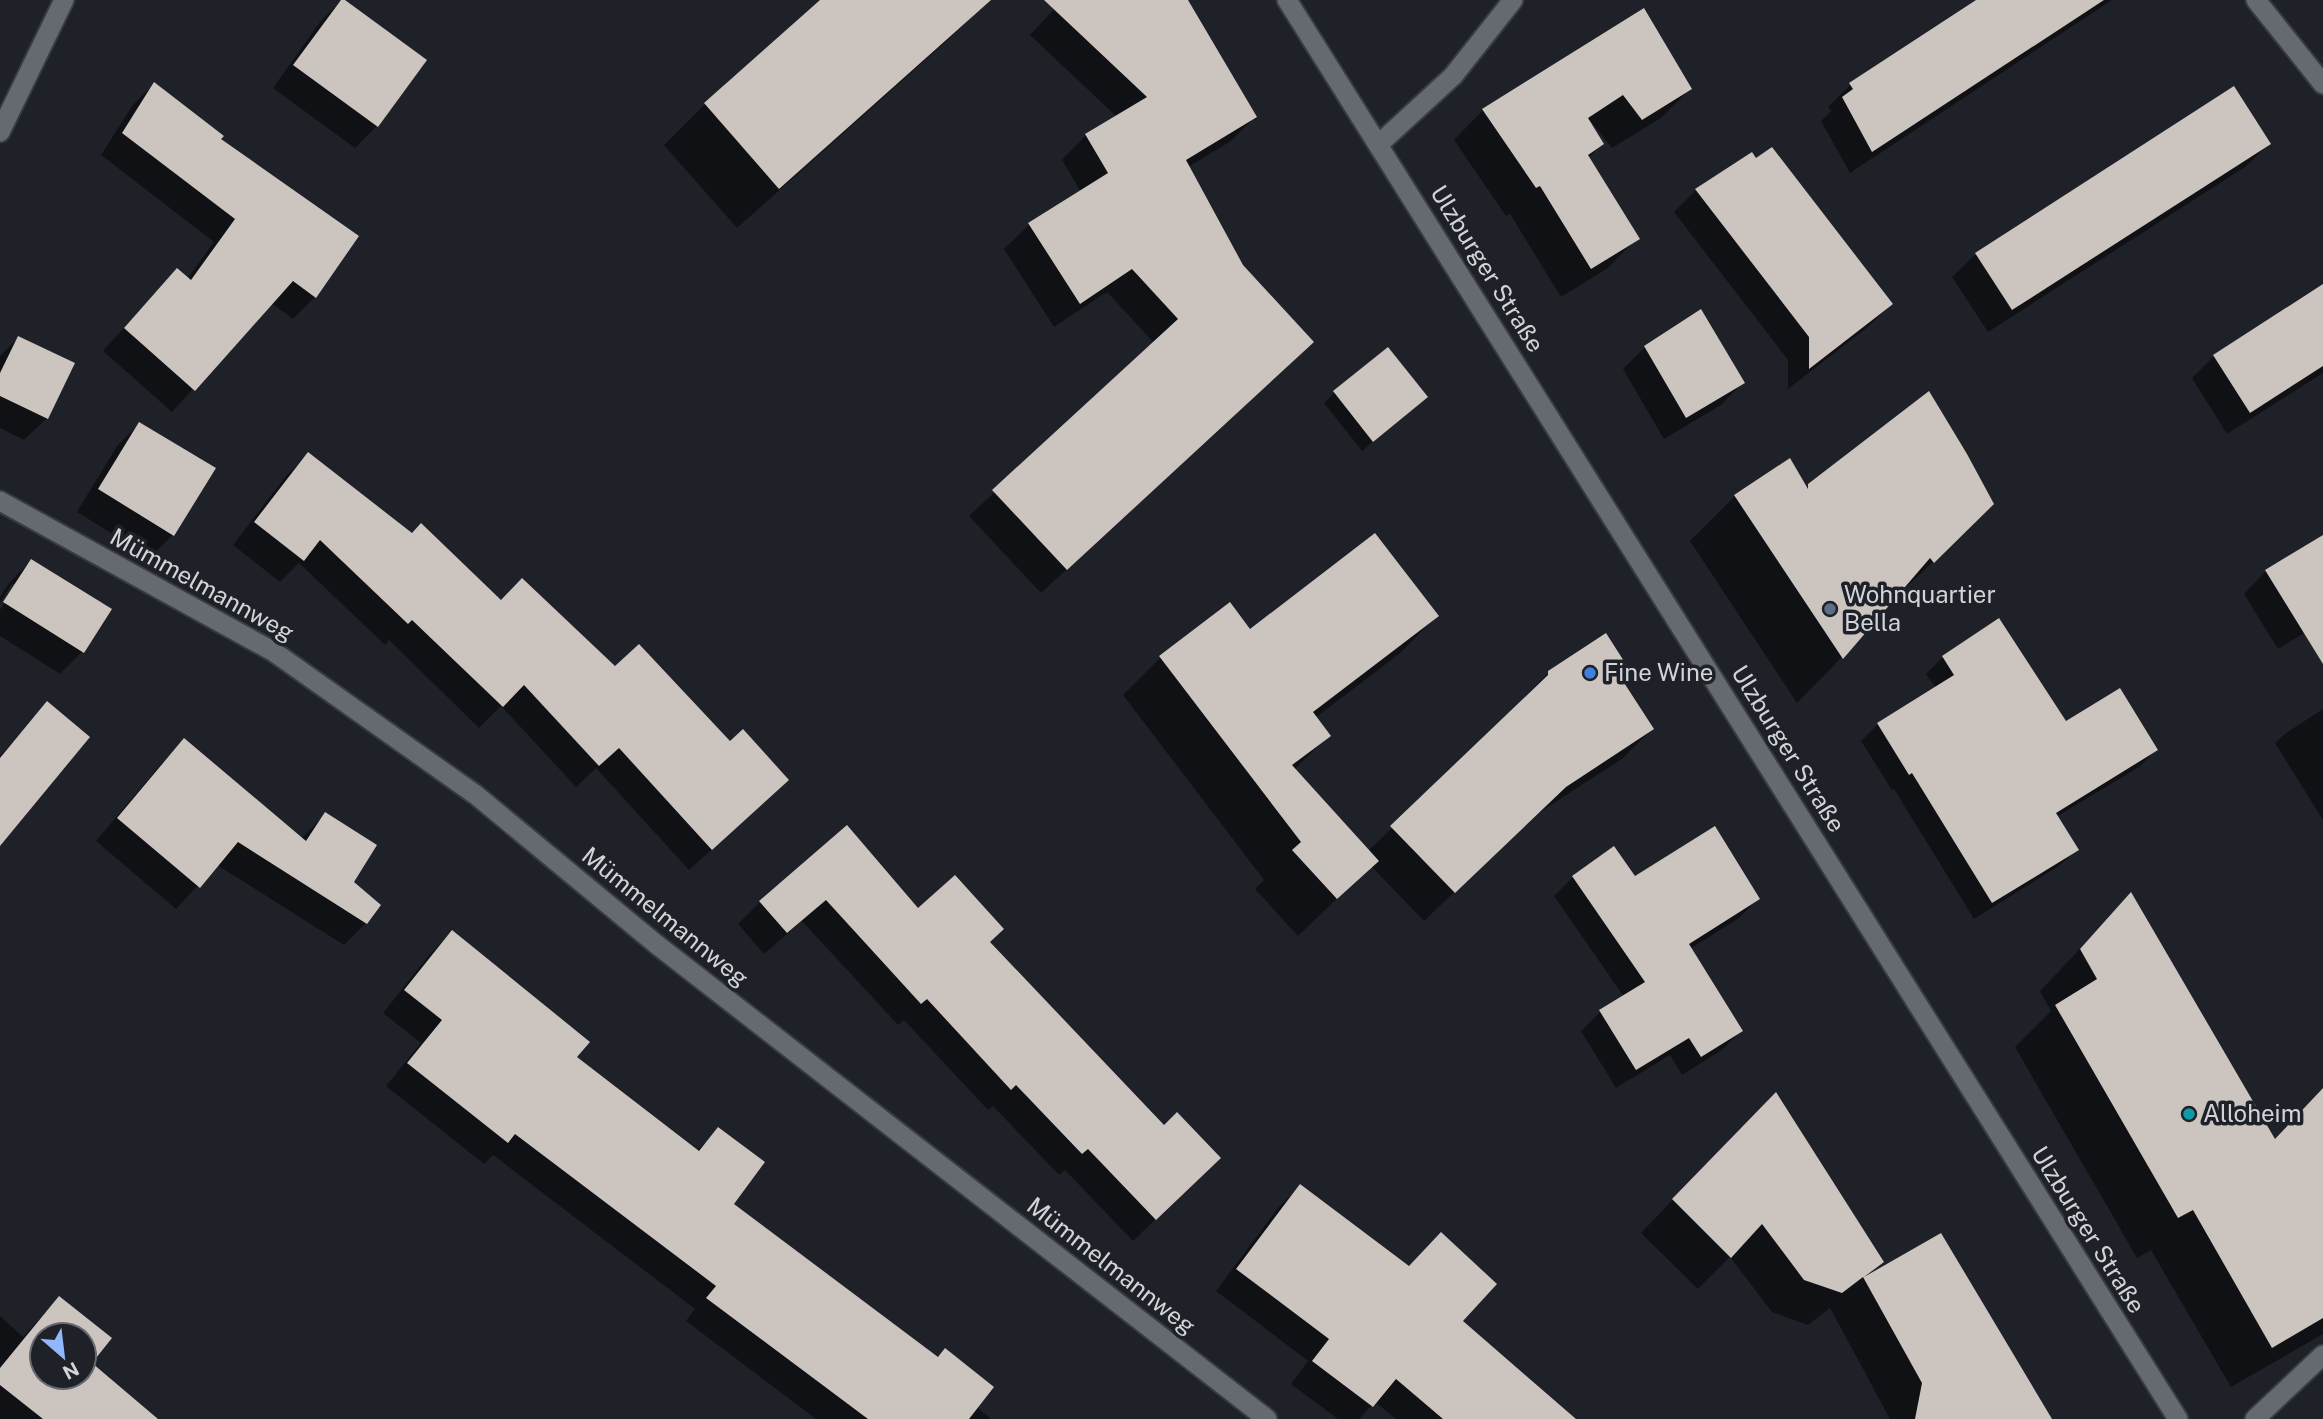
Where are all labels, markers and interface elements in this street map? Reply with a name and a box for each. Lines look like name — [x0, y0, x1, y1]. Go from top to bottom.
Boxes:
street label: Ulzburger Straße — [1425, 180, 1550, 357]
street label: Mümmelmannweg — [106, 522, 299, 646]
place label: Wohnquartier Bella — [1844, 580, 1996, 636]
marker: Wohnquartier Bella — [1822, 601, 1838, 617]
place label: Fine Wine — [1604, 658, 1713, 686]
street label: Ulzburger Straße — [1726, 660, 1851, 837]
marker: Fine Wine — [1582, 665, 1598, 681]
street label: Mümmelmannweg — [577, 841, 754, 992]
place label: Alloheim — [2203, 1099, 2301, 1127]
marker: Alloheim — [2181, 1106, 2197, 1122]
street label: Ulzburger Straße — [2026, 1141, 2151, 1318]
street label: Mümmelmannweg — [1022, 1191, 1201, 1340]
north arrow — [28, 1321, 98, 1391]
text: N — [59, 1358, 83, 1384]

